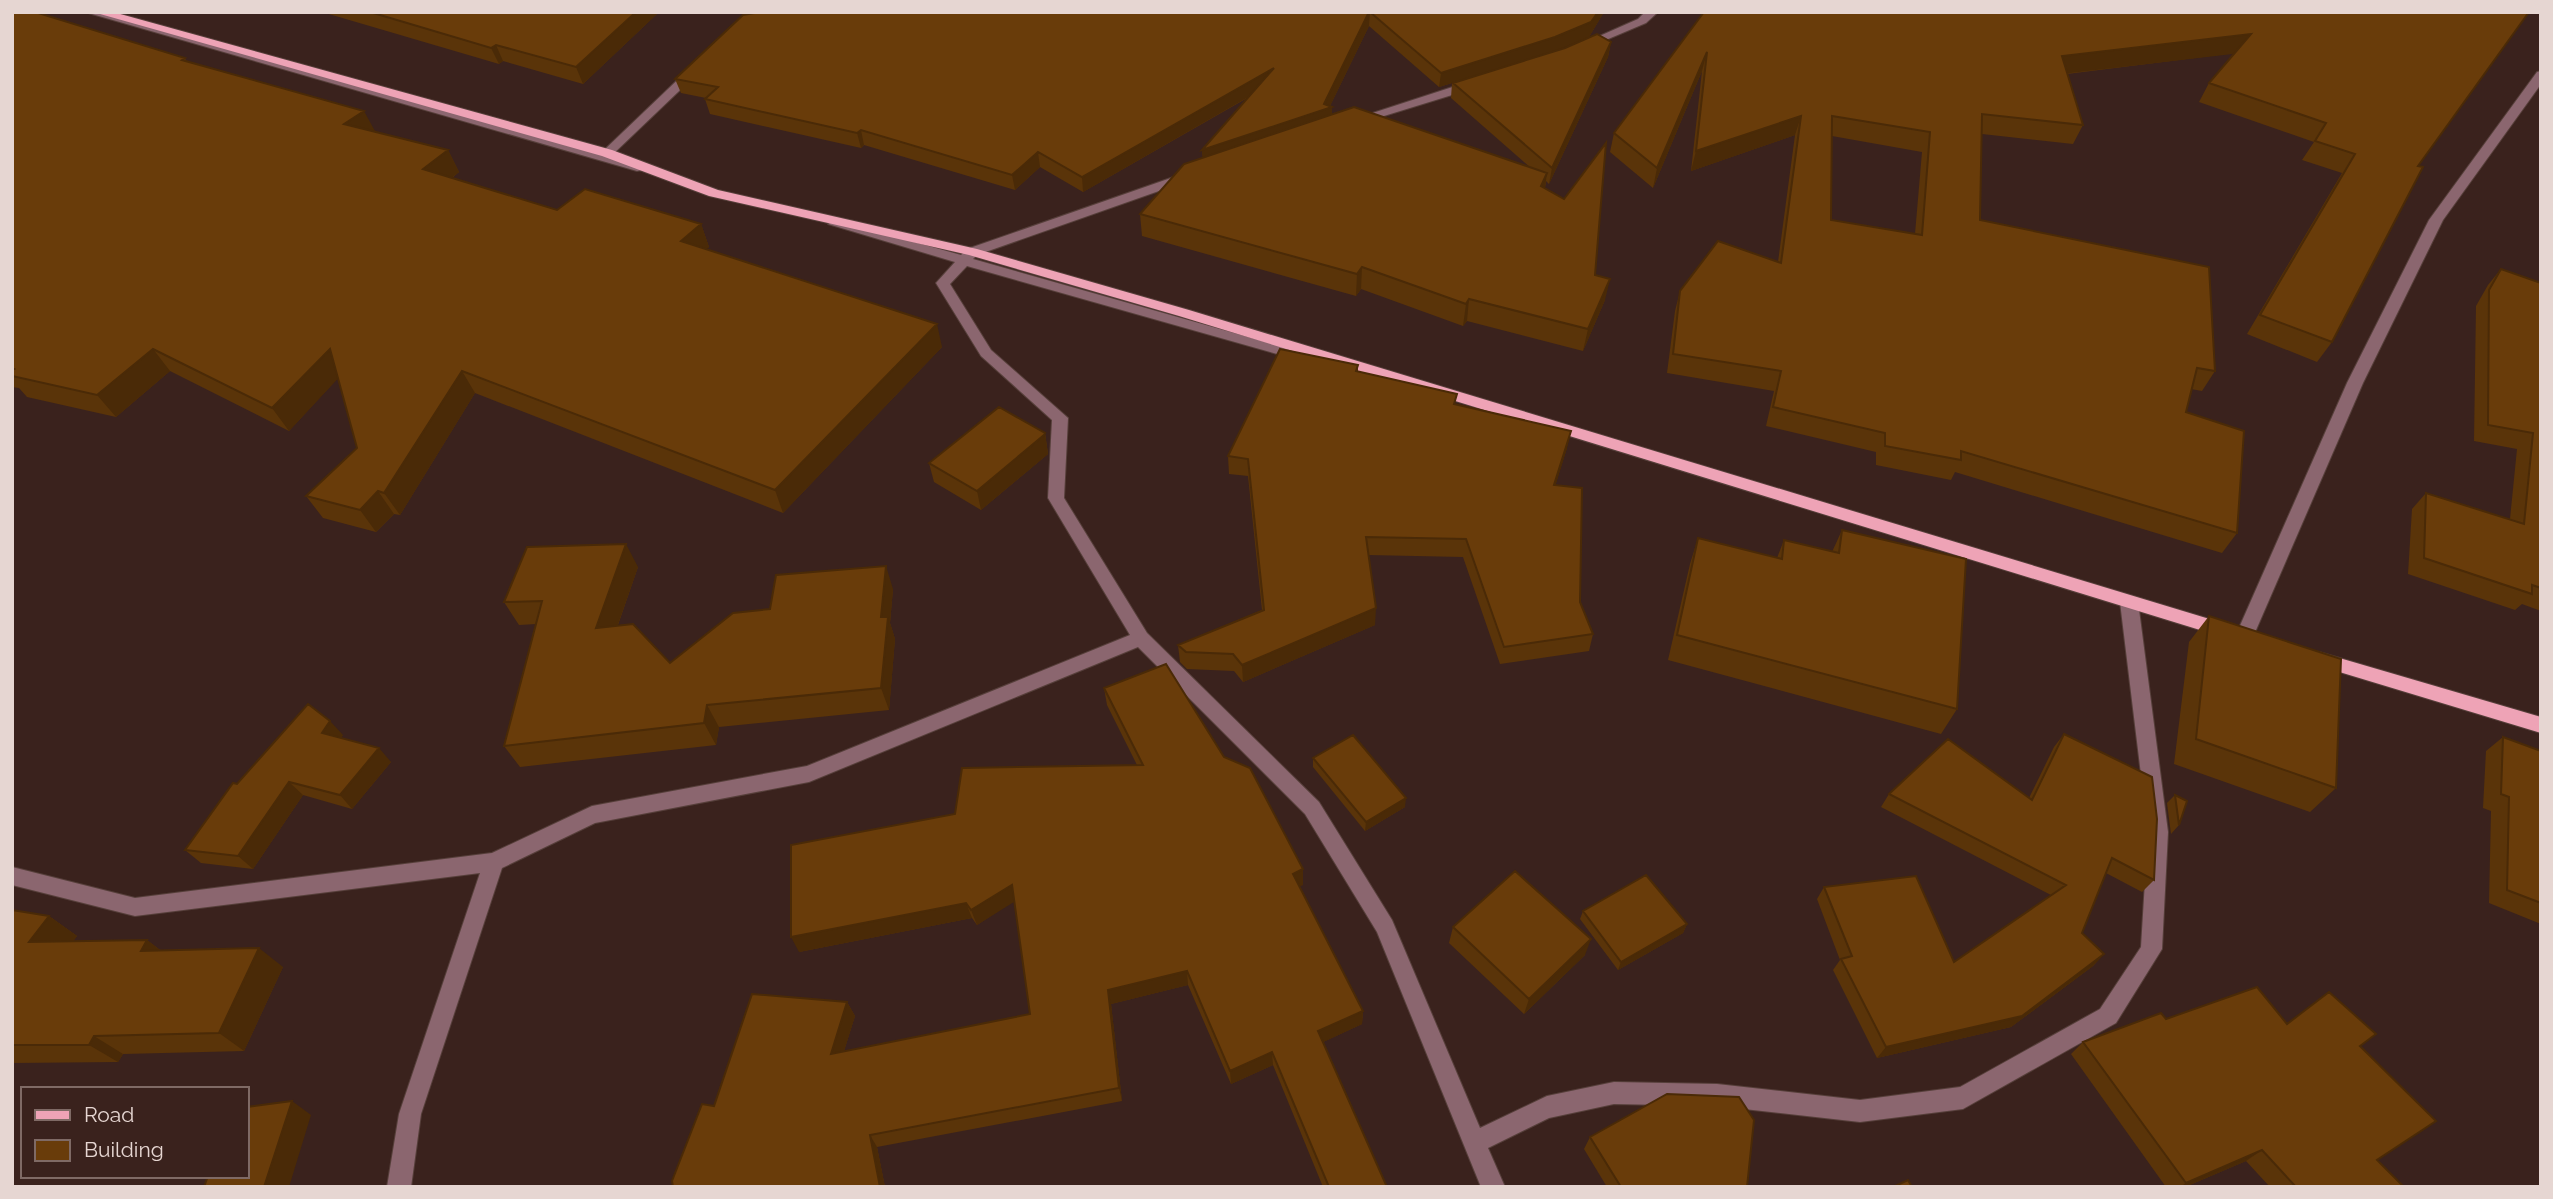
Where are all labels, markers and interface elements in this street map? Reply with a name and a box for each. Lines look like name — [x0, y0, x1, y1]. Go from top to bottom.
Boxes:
legend — [21, 1087, 248, 1178]
text: Road — [84, 1102, 134, 1127]
text: Building — [84, 1137, 164, 1162]

